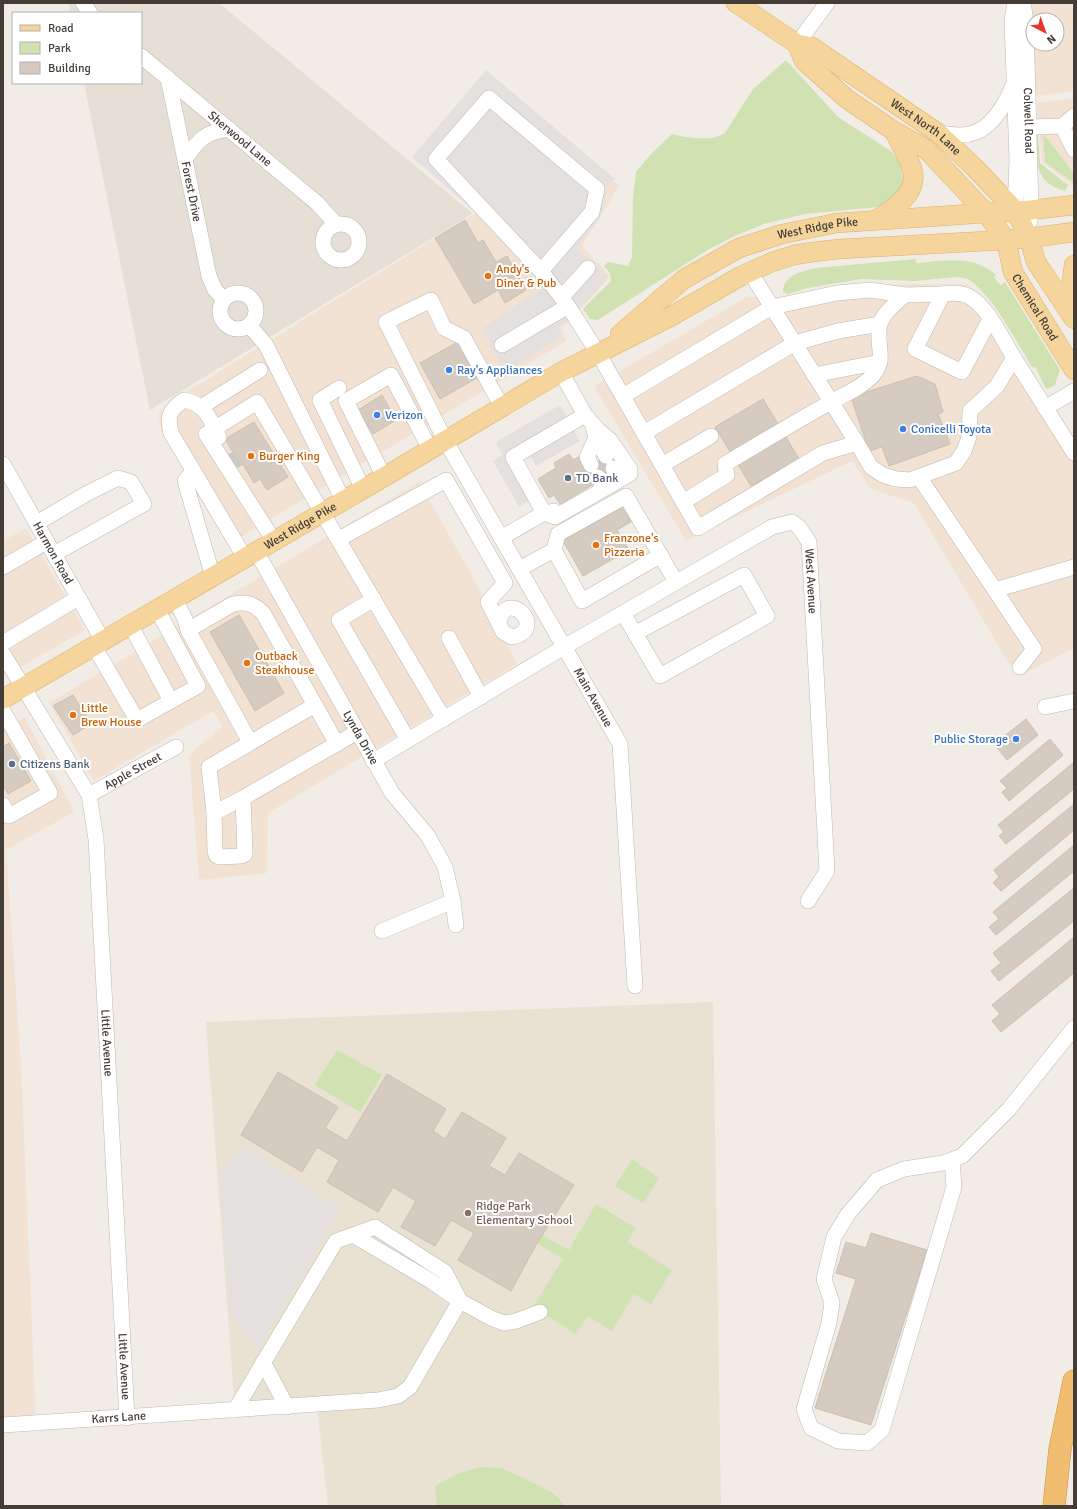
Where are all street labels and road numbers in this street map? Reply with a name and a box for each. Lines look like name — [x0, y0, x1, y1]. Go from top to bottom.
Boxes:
street label: Colwell Road — [1020, 87, 1037, 154]
street label: West North Lane — [887, 96, 964, 159]
street label: Sherwood Lane — [205, 108, 275, 170]
street label: Forest Drive — [177, 160, 205, 223]
street label: West Ridge Pike — [776, 215, 858, 243]
street label: Chemical Road — [1008, 271, 1061, 344]
street label: West Ridge Pike — [261, 499, 340, 553]
street label: Harmon Road — [29, 519, 76, 587]
street label: West Avenue — [801, 548, 820, 614]
street label: Main Avenue — [570, 665, 616, 730]
street label: Lynda Drive — [339, 708, 382, 768]
street label: Apple Street — [102, 749, 164, 793]
street label: Little Avenue — [97, 1009, 116, 1077]
street label: Little Avenue — [114, 1333, 133, 1401]
street label: Karrs Lane — [91, 1408, 147, 1427]

